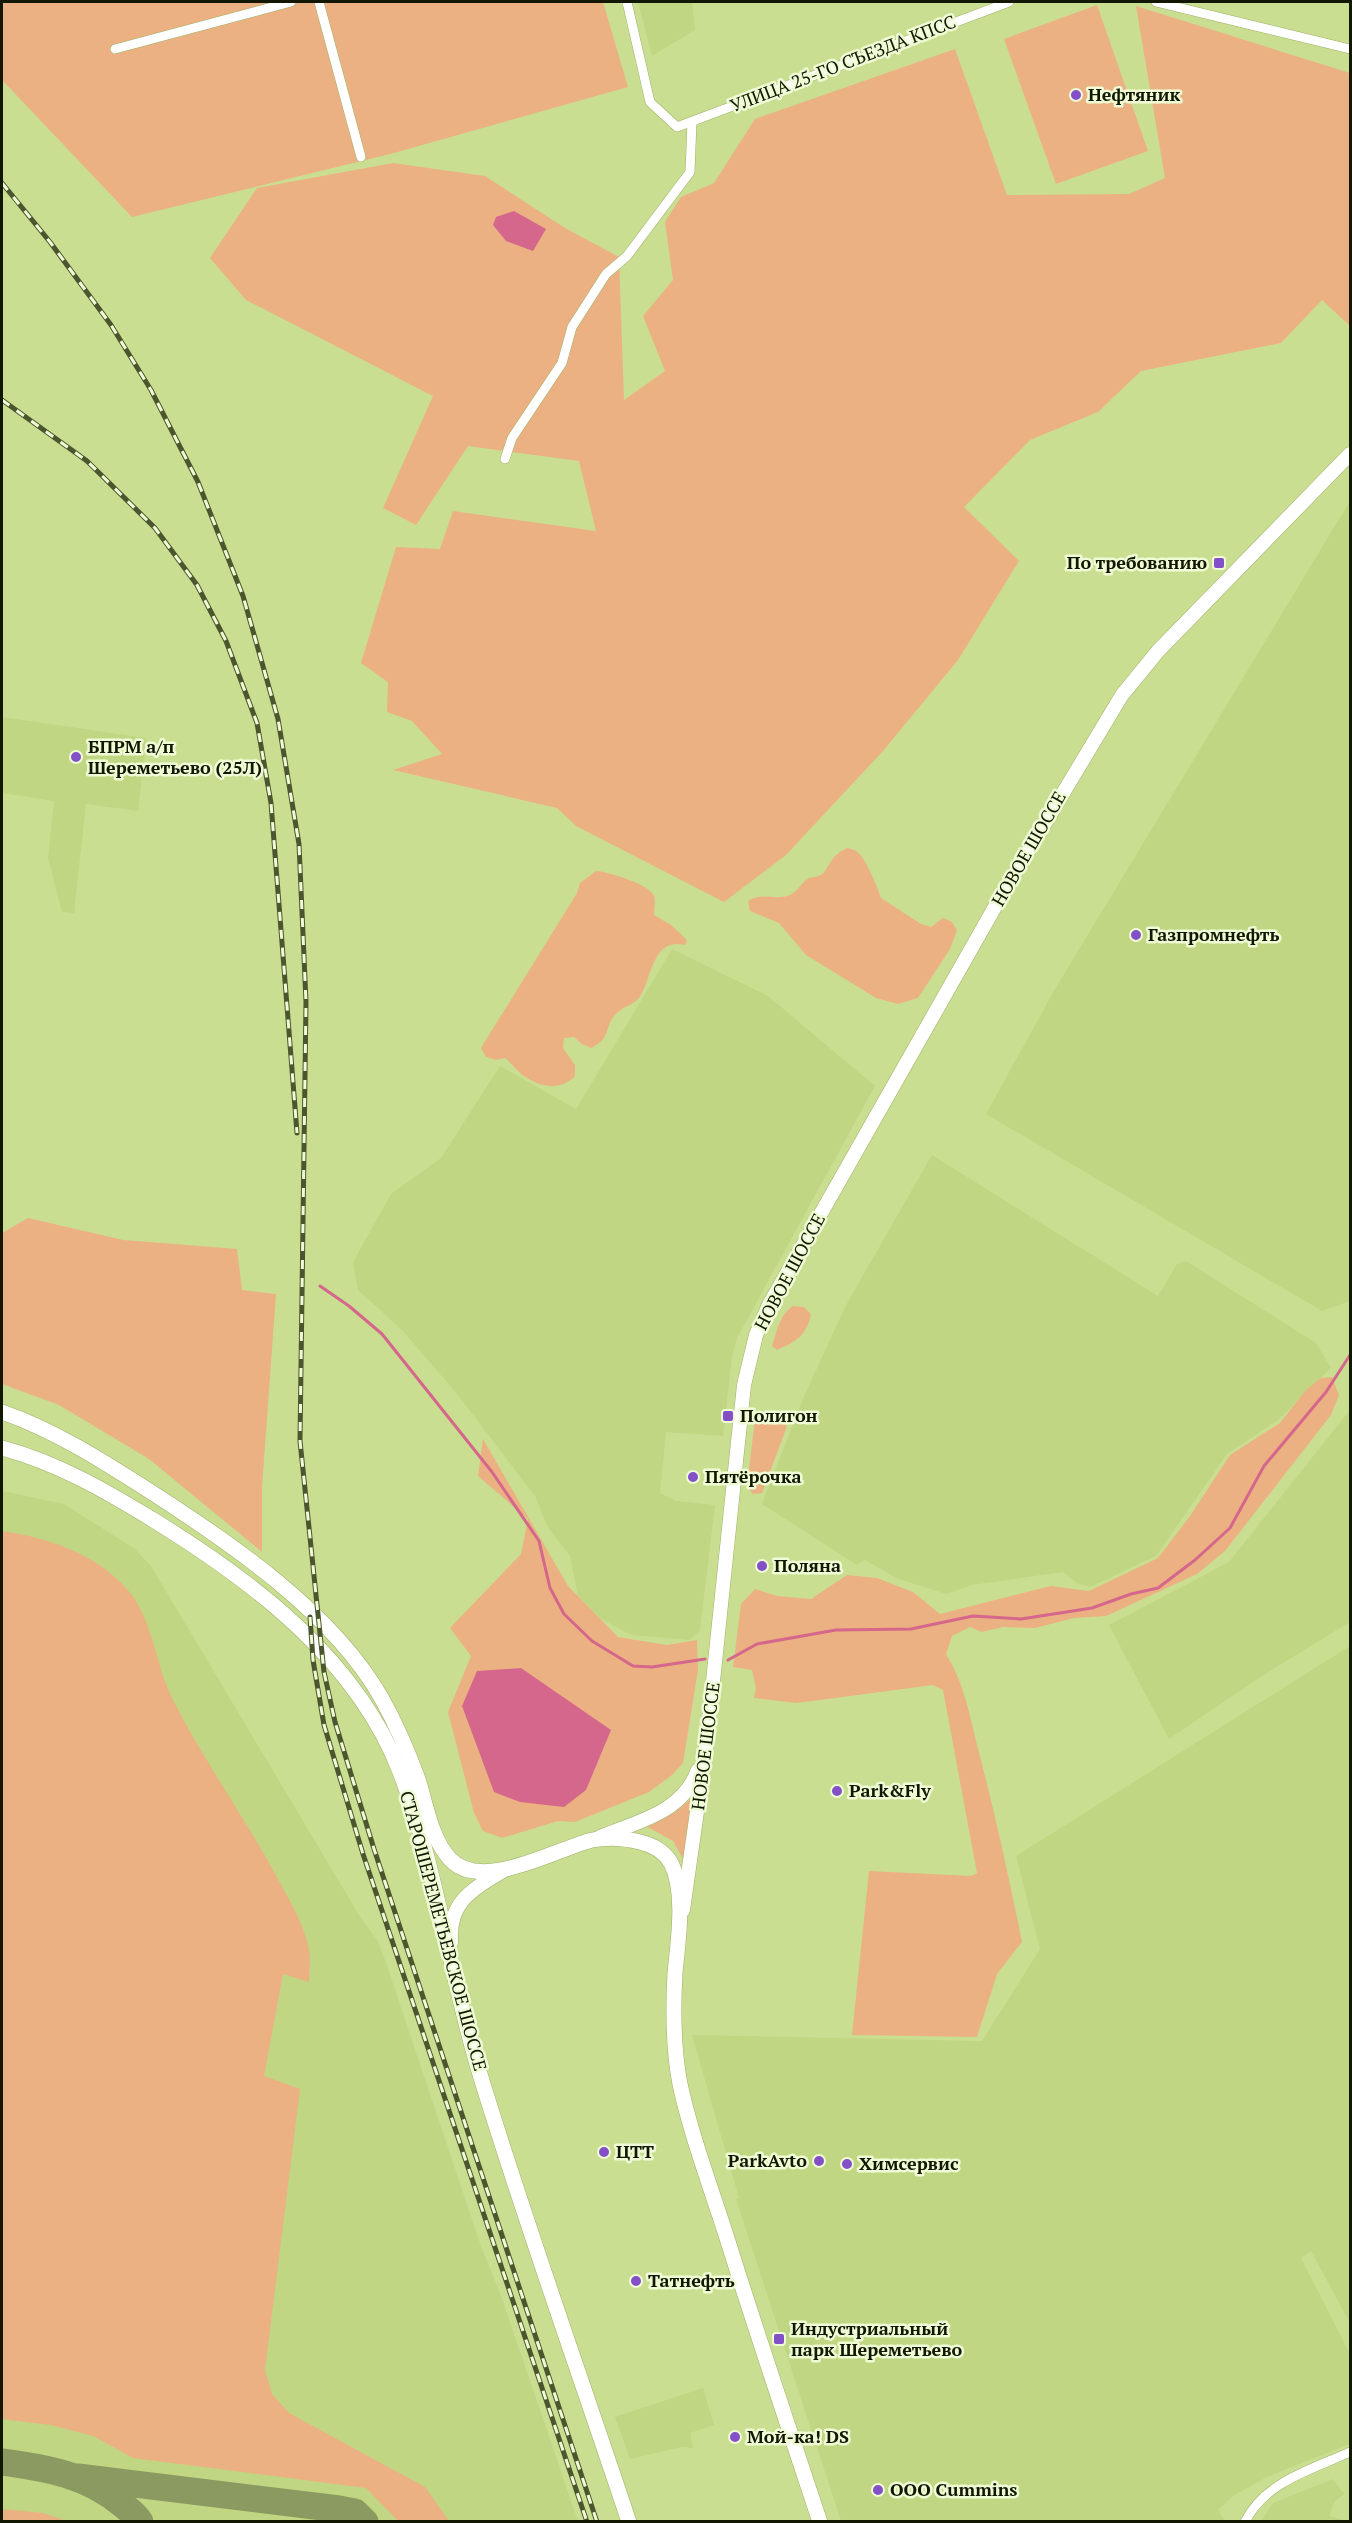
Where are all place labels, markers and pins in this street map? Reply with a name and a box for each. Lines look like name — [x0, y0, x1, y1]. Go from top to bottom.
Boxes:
place label: Нефтяник — [1088, 82, 1181, 106]
marker: Нефтяник — [1069, 88, 1083, 102]
place label: По требованию — [1067, 550, 1207, 574]
marker: По требованию — [1212, 556, 1226, 570]
place label: БПРМ а/п Шереметьево (25Л) — [88, 734, 262, 779]
marker: БПРМ а/п Шереметьево (25Л) — [69, 750, 83, 764]
place label: Газпромнефть — [1148, 922, 1279, 946]
marker: Газпромнефть — [1129, 928, 1143, 942]
place label: Полигон — [740, 1403, 818, 1427]
marker: Полигон — [721, 1409, 735, 1423]
place label: Пятёрочка — [705, 1464, 801, 1488]
marker: Пятёрочка — [686, 1470, 700, 1484]
place label: Поляна — [774, 1553, 841, 1577]
marker: Поляна — [755, 1559, 769, 1573]
place label: Park&Fly — [849, 1778, 931, 1802]
marker: Park&Fly — [830, 1784, 844, 1798]
place label: ЦТТ — [616, 2139, 654, 2163]
marker: ЦТТ — [597, 2145, 611, 2159]
place label: ParkAvto — [728, 2148, 807, 2172]
place label: Химсервис — [859, 2151, 959, 2175]
marker: ParkAvto — [812, 2154, 826, 2168]
marker: Химсервис — [840, 2157, 854, 2171]
place label: Татнефть — [648, 2268, 735, 2292]
marker: Татнефть — [629, 2274, 643, 2288]
place label: Индустриальный парк Шереметьево — [791, 2316, 962, 2361]
marker: Индустриальный парк Шереметьево — [772, 2332, 786, 2346]
place label: Мой-ка! DS — [747, 2424, 849, 2448]
marker: Мой-ка! DS — [728, 2430, 742, 2444]
place label: OOO Cummins — [890, 2477, 1017, 2501]
marker: OOO Cummins — [871, 2483, 885, 2497]

